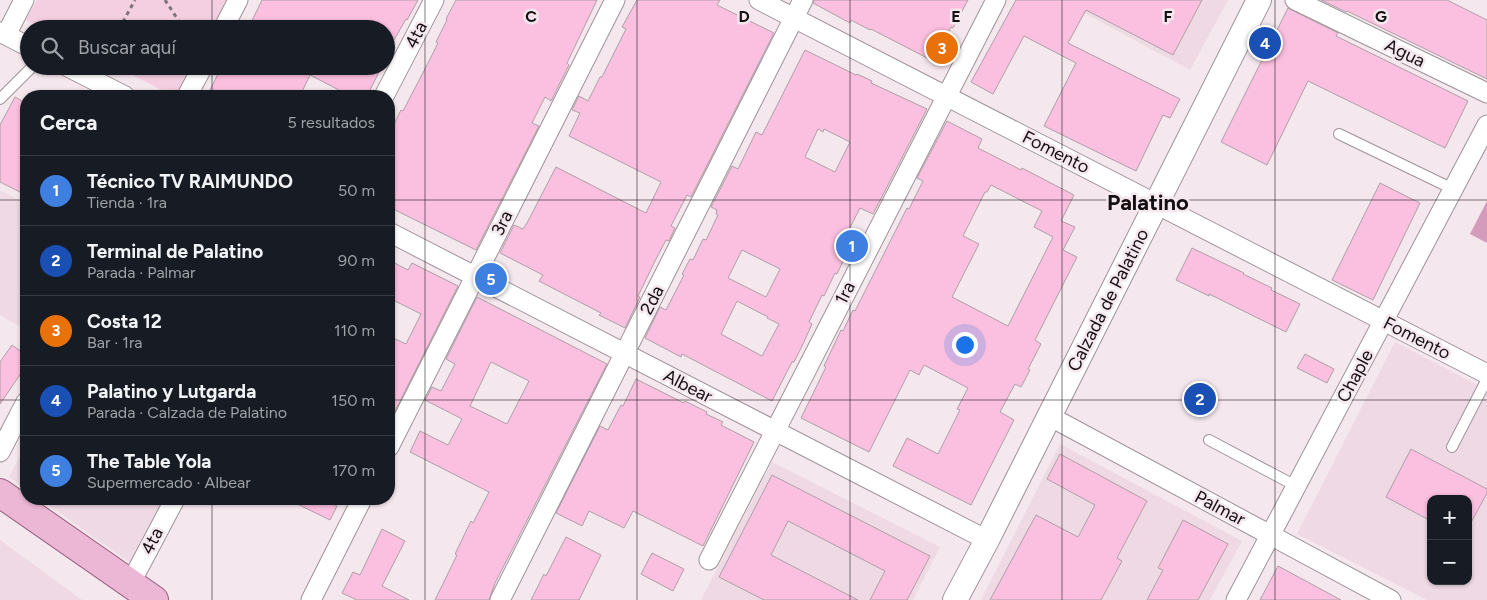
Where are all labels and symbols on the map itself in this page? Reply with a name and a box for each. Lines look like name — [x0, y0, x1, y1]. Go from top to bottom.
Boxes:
text: C — [525, 7, 537, 26]
text: D — [738, 7, 750, 26]
text: E — [951, 7, 961, 26]
text: F — [1164, 7, 1173, 26]
text: G — [1375, 7, 1387, 26]
street label: 4ta — [400, 18, 432, 52]
pin: 4 — [1249, 24, 1281, 62]
pin: 3 — [926, 29, 958, 67]
street label: Agua — [1381, 34, 1429, 72]
street label: Fomento — [1019, 126, 1093, 178]
district label: Palatino — [1107, 189, 1189, 216]
street label: 3ra — [487, 207, 517, 239]
street label: Calzada de Palatino — [1063, 225, 1153, 375]
pin: 1 — [836, 227, 868, 265]
pin: 5 — [475, 260, 507, 298]
street label: 1ra — [830, 278, 860, 308]
street label: 2da — [635, 282, 669, 318]
street label: Fomento — [1380, 312, 1454, 364]
your location — [952, 332, 978, 358]
street label: Chaple — [1332, 346, 1378, 406]
street label: Albear — [660, 364, 716, 408]
pin: 2 — [1184, 380, 1216, 418]
street label: Palmar — [1191, 486, 1249, 530]
street label: 4ta — [136, 524, 168, 558]

